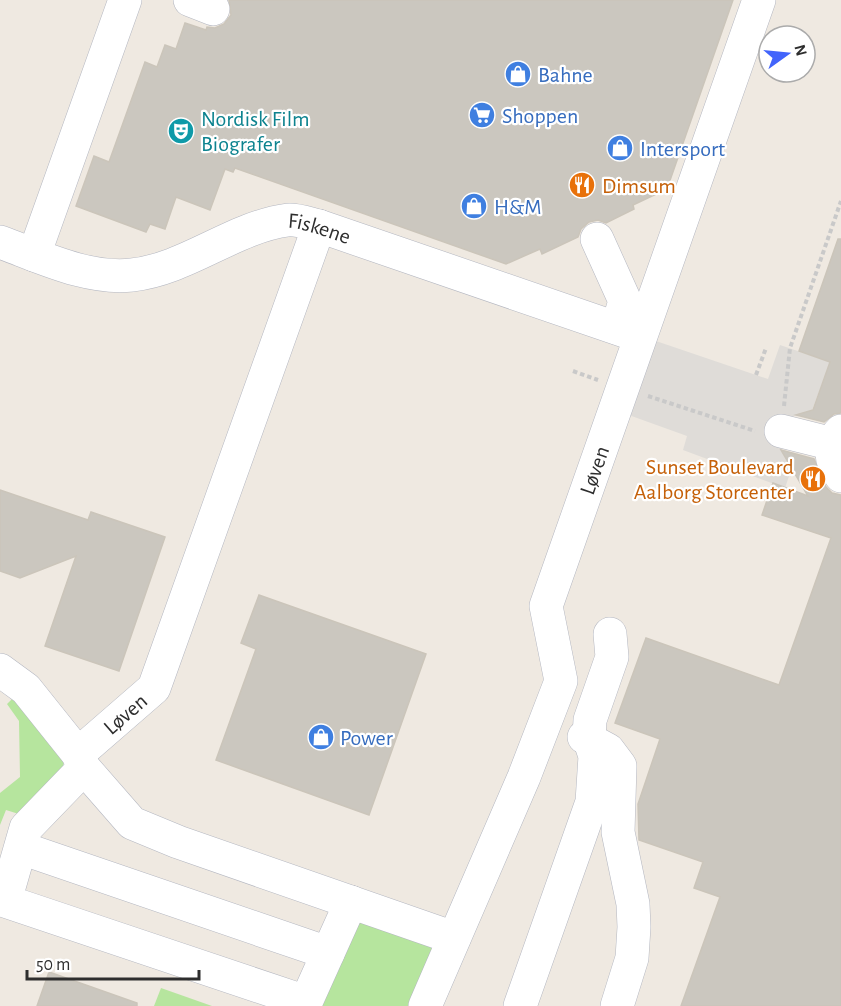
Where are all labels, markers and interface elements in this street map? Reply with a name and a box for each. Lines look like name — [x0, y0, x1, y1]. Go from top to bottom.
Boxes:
north arrow — [757, 24, 817, 84]
text: N — [791, 43, 810, 58]
shop icon: Bahne — [503, 59, 533, 89]
place label: Bahne — [538, 64, 593, 86]
supermarket icon: Shoppen — [467, 100, 497, 130]
place label: Shoppen — [502, 105, 578, 127]
place label: Nordisk Film Biografer — [201, 108, 310, 155]
theatre icon: Nordisk Film Biografer — [166, 116, 196, 146]
shop icon: Intersport — [605, 133, 635, 163]
place label: Intersport — [640, 138, 725, 160]
restaurant icon: Dimsum — [567, 170, 597, 200]
place label: Dimsum — [602, 175, 676, 197]
shop icon: H&M — [459, 191, 489, 221]
place label: H&M — [494, 196, 542, 218]
street label: Fiskene — [287, 210, 353, 248]
street label: Løven — [576, 443, 613, 498]
place label: Sunset Boulevard Aalborg Storcenter — [634, 456, 794, 503]
restaurant icon: Sunset Boulevard Aalborg Storcenter — [798, 464, 828, 494]
street label: Løven — [99, 689, 152, 739]
shop icon: Power — [306, 722, 336, 752]
place label: Power — [340, 727, 393, 749]
scale bar — [27, 943, 200, 981]
text: 50 m — [36, 956, 70, 974]

